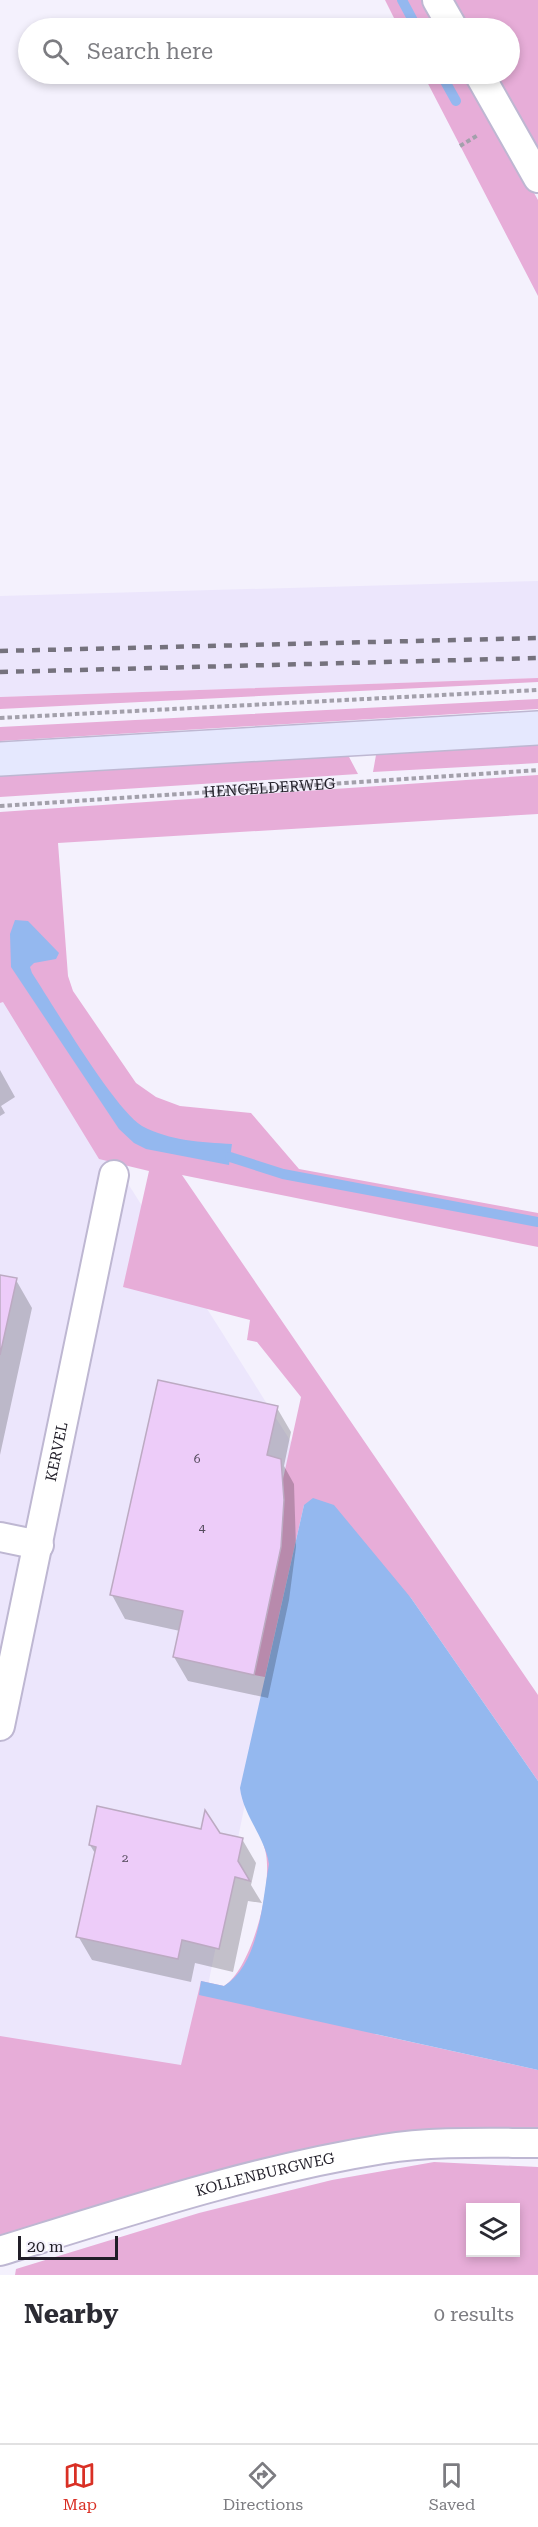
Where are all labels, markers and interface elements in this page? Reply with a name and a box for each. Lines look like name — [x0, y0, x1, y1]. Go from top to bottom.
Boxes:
search box — [18, 18, 520, 84]
icon: search — [39, 35, 72, 68]
text: Search here — [87, 39, 213, 64]
street label: HENGELDERWEG — [203, 775, 336, 801]
street label: KERVEL — [42, 1421, 72, 1483]
house number: 6 — [194, 1452, 201, 1466]
house number: 4 — [199, 1521, 206, 1535]
house number: 2 — [122, 1851, 129, 1865]
street label: KOLLENBURGWEG — [193, 2149, 337, 2200]
map controls — [466, 2203, 520, 2257]
button: layers — [466, 2203, 520, 2257]
scale bar — [18, 2233, 118, 2260]
text: 20 m — [27, 2237, 64, 2256]
text: Nearby — [24, 2299, 118, 2329]
text: 0 results — [434, 2302, 514, 2326]
tab: Map — [63, 2459, 97, 2514]
tab: Directions — [223, 2459, 303, 2514]
tab: Saved — [429, 2459, 475, 2514]

